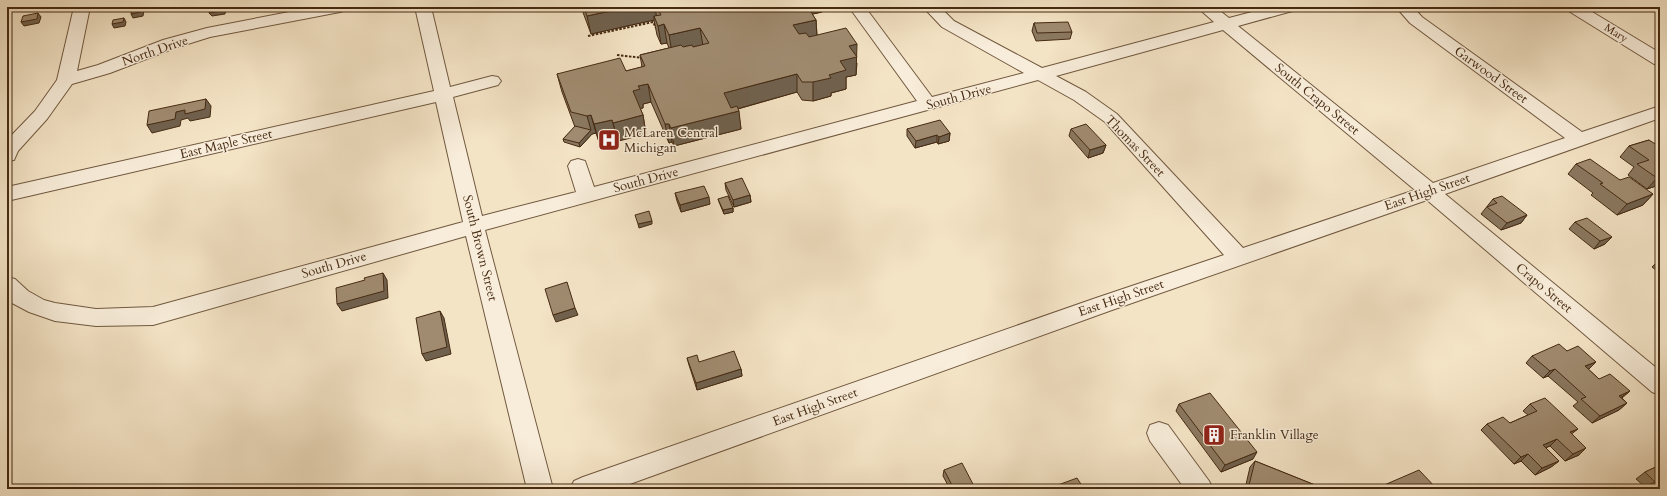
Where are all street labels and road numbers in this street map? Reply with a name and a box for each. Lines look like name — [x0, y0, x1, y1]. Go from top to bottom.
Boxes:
street label: Mary — [1601, 20, 1631, 46]
street label: North Drive — [119, 31, 191, 71]
street label: Garwood Street — [1451, 42, 1531, 108]
street label: South Crapo Street — [1271, 59, 1363, 139]
street label: South Drive — [924, 80, 994, 114]
street label: Thomas Street — [1101, 111, 1169, 181]
street label: East Maple Street — [178, 125, 274, 163]
street label: South Drive — [611, 163, 681, 197]
street label: East High Street — [1382, 169, 1472, 215]
street label: South Brown Street — [458, 193, 502, 303]
street label: South Drive — [299, 247, 369, 283]
street label: Crapo Street — [1512, 259, 1576, 317]
street label: East High Street — [1076, 275, 1166, 321]
street label: East High Street — [770, 383, 860, 431]

